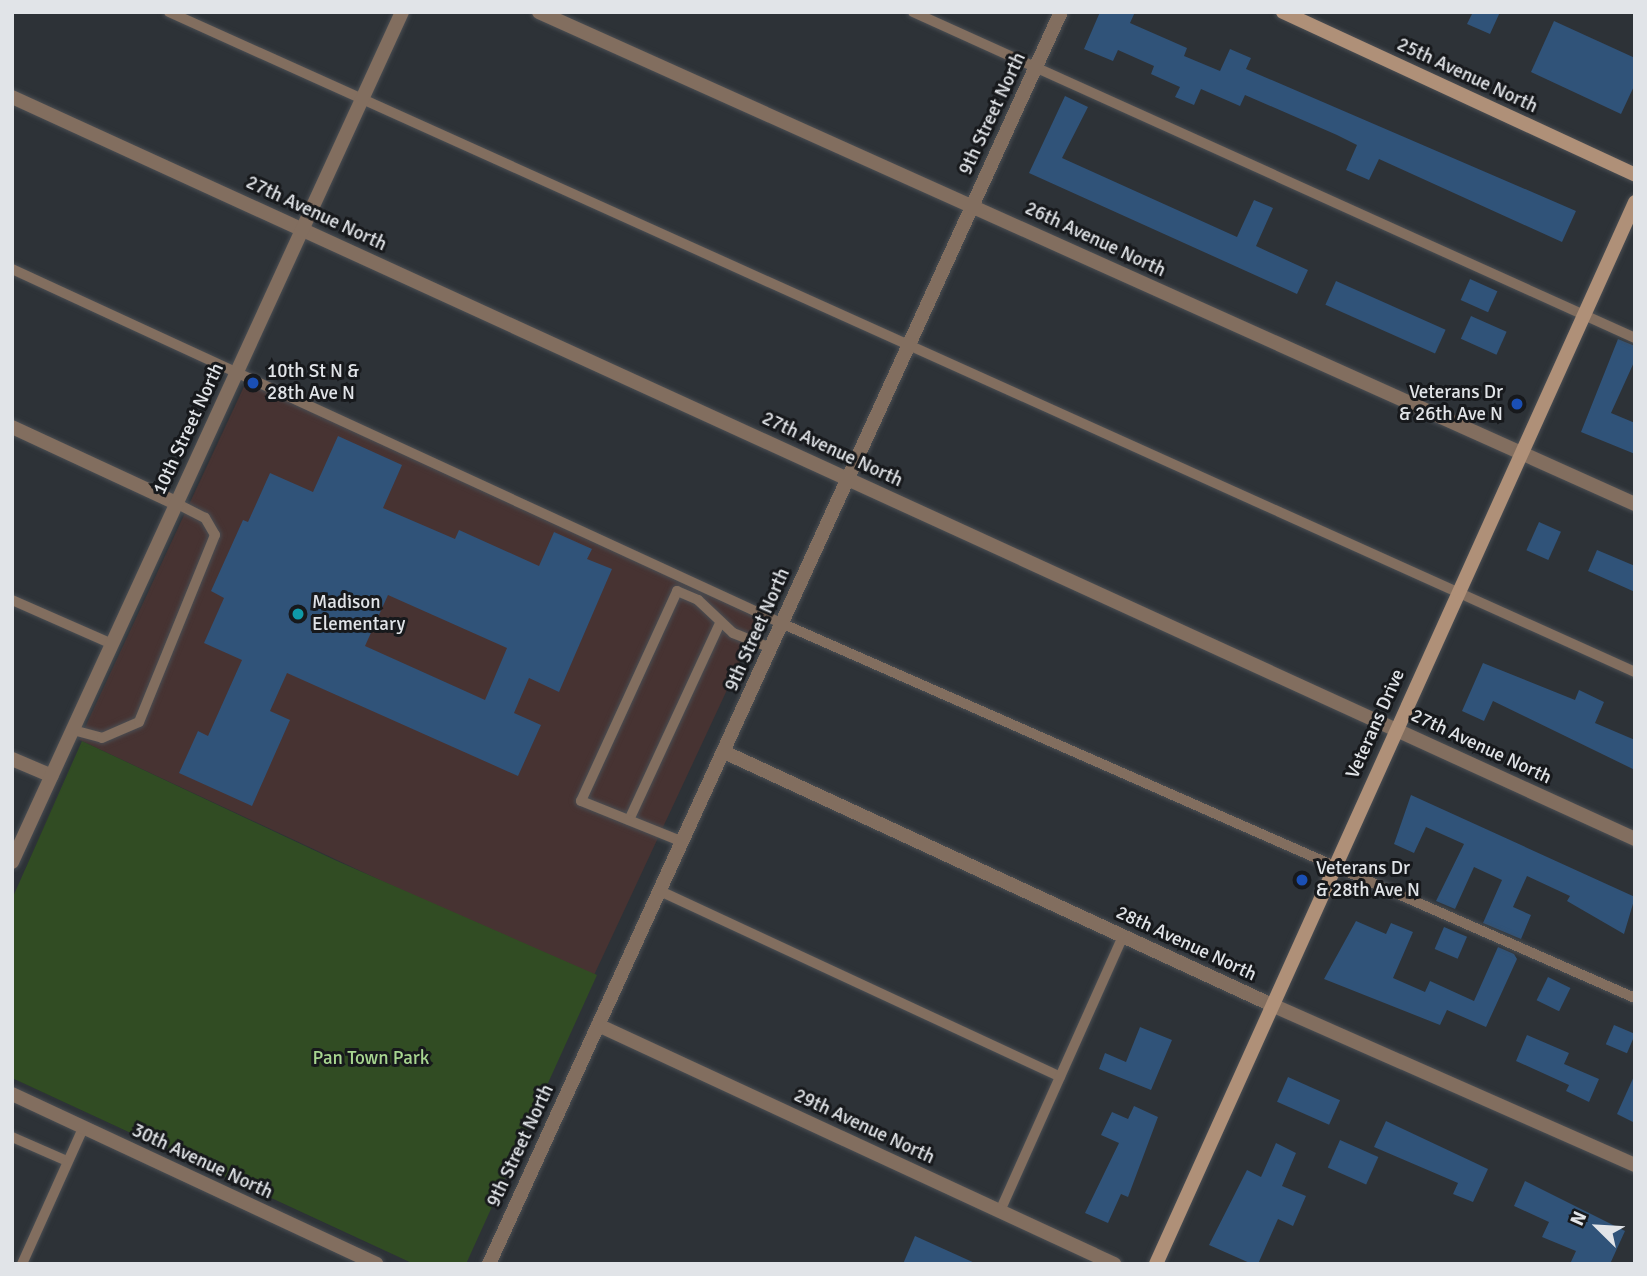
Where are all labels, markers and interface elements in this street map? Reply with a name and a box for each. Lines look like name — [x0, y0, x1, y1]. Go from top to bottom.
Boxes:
street label: 25th Avenue North — [1393, 33, 1541, 119]
street label: 9th Street North — [955, 49, 1031, 179]
street label: 27th Avenue North — [242, 171, 390, 257]
street label: 26th Avenue North — [1021, 197, 1169, 283]
street label: 10th Street North — [149, 360, 229, 498]
place label: 10th St N & 28th Ave N — [267, 361, 359, 405]
marker: 10th St N & 28th Ave N — [245, 375, 261, 391]
place label: Veterans Dr & 26th Ave N — [1399, 382, 1503, 426]
marker: Veterans Dr & 26th Ave N — [1509, 396, 1525, 412]
street label: 27th Avenue North — [758, 407, 906, 493]
street label: 9th Street North — [721, 565, 795, 695]
place label: Madison Elementary — [312, 592, 405, 636]
marker: Madison Elementary — [290, 606, 306, 622]
street label: Veterans Drive — [1342, 666, 1410, 782]
street label: 27th Avenue North — [1407, 704, 1555, 790]
place label: Veterans Dr & 28th Ave N — [1316, 858, 1420, 902]
marker: Veterans Dr & 28th Ave N — [1294, 872, 1310, 888]
street label: 28th Avenue North — [1112, 901, 1260, 987]
park label: Pan Town Park — [313, 1048, 429, 1070]
street label: 9th Street North — [483, 1081, 559, 1211]
street label: 29th Avenue North — [790, 1084, 938, 1170]
street label: 30th Avenue North — [128, 1119, 276, 1205]
north arrow — [1563, 1192, 1633, 1262]
text: N — [1565, 1208, 1592, 1229]

